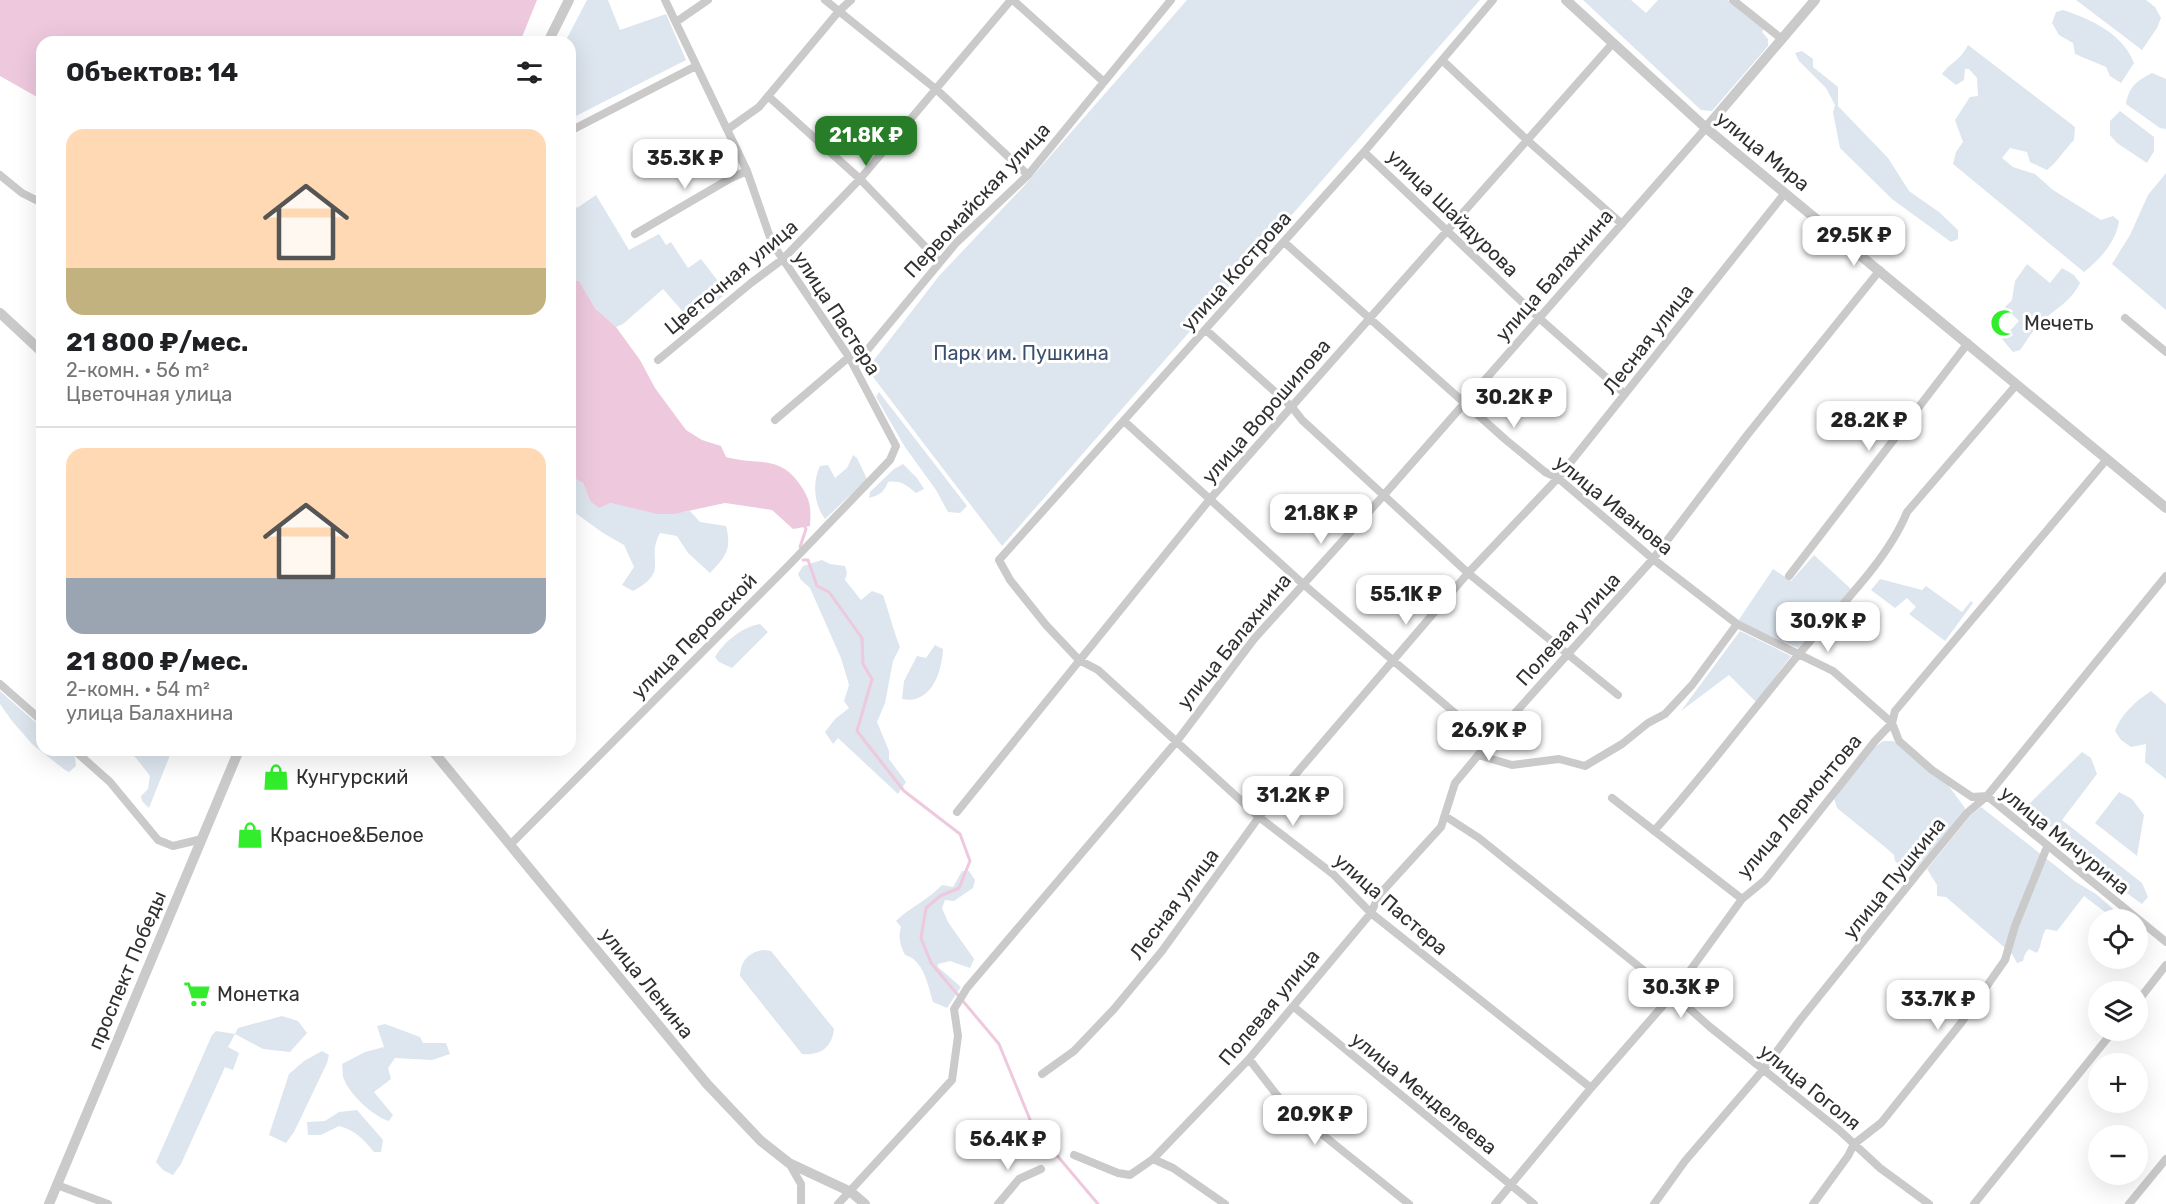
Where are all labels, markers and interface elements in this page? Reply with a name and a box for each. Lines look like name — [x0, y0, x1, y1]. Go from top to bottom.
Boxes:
icon: filters — [513, 56, 546, 89]
text: Объектов: 14 — [66, 57, 238, 88]
street label: улица Мира — [1711, 106, 1815, 196]
pin: 21.8K ₽ — [811, 116, 921, 167]
street label: Первомайская улица — [899, 118, 1055, 282]
text: 21.8K ₽ — [829, 123, 903, 147]
pin: 35.3K ₽ — [630, 139, 740, 190]
street label: улица Шайдурова — [1382, 144, 1524, 282]
text: 35.3K ₽ — [647, 146, 723, 170]
icon: home — [252, 168, 360, 276]
street label: улица Балахнина — [1490, 204, 1618, 346]
street label: улица Кострова — [1176, 206, 1296, 336]
street label: Цветочная улица — [660, 214, 802, 340]
pin: 29.5K ₽ — [1799, 216, 1909, 267]
text: 29.5K ₽ — [1816, 223, 1892, 247]
street label: улица Пастера — [788, 246, 886, 380]
street label: Лесная улица — [1598, 279, 1698, 399]
mosque icon: Мечеть — [1989, 308, 2019, 338]
place label: Мечеть — [2024, 311, 2094, 335]
text: 21 800 ₽/мес. — [66, 327, 248, 358]
street label: улица Ворошилова — [1197, 334, 1335, 488]
park label: Парк им. Пушкина — [933, 341, 1109, 365]
text: 2-комн. · 56 m² — [66, 358, 209, 382]
pin: 30.2K ₽ — [1459, 378, 1569, 429]
text: Цветочная улица — [66, 382, 232, 406]
text: 30.2K ₽ — [1475, 385, 1553, 409]
pin: 28.2K ₽ — [1814, 401, 1924, 452]
text: 28.2K ₽ — [1831, 408, 1907, 432]
street label: улица Иванова — [1550, 450, 1678, 560]
icon: home — [252, 487, 360, 595]
pin: 21.8K ₽ — [1266, 494, 1376, 545]
text: 21.8K ₽ — [1284, 501, 1358, 525]
street label: Полевая улица — [1511, 567, 1625, 691]
street label: улица Перовской — [626, 568, 762, 704]
street label: улица Балахнина — [1172, 568, 1296, 714]
pin: 55.1K ₽ — [1351, 575, 1461, 626]
text: 55.1K ₽ — [1370, 582, 1442, 606]
pin: 30.9K ₽ — [1773, 602, 1883, 653]
text: 30.9K ₽ — [1790, 609, 1866, 633]
text: 21 800 ₽/мес. — [66, 646, 248, 677]
text: 2-комн. · 54 m² — [66, 677, 210, 701]
text: улица Балахнина — [66, 701, 233, 725]
pin: 26.9K ₽ — [1434, 711, 1544, 762]
text: 26.9K ₽ — [1451, 718, 1527, 742]
street label: улица Лермонтова — [1732, 729, 1866, 883]
shop icon: Кунгурский — [261, 762, 291, 792]
place label: Кунгурский — [296, 765, 409, 789]
pin: 31.2K ₽ — [1238, 776, 1348, 827]
street label: улица Мичурина — [1995, 780, 2135, 900]
text: 31.2K ₽ — [1256, 783, 1330, 807]
street label: улица Пушкина — [1838, 812, 1950, 944]
shop icon: Красное&Белое — [235, 820, 265, 850]
place label: Красное&Белое — [270, 823, 424, 847]
street label: Лесная улица — [1124, 844, 1224, 964]
street label: улица Пастера — [1329, 848, 1453, 960]
street label: проспект Победы — [83, 887, 171, 1053]
map controls — [2088, 909, 2148, 1185]
button: locate — [2088, 909, 2148, 969]
street label: улица Ленина — [595, 923, 699, 1043]
street label: Полевая улица — [1214, 944, 1324, 1070]
pin: 30.3K ₽ — [1626, 968, 1736, 1019]
text: 30.3K ₽ — [1642, 975, 1720, 999]
supermarket icon: Монетка — [182, 979, 212, 1009]
pin: 33.7K ₽ — [1883, 980, 1993, 1031]
button: layers — [2088, 981, 2148, 1041]
place label: Монетка — [217, 982, 300, 1006]
text: 33.7K ₽ — [1901, 987, 1975, 1011]
street label: улица Менделеева — [1346, 1027, 1502, 1159]
street label: улица Гоголя — [1754, 1039, 1866, 1135]
button: + — [2088, 1053, 2148, 1113]
pin: 20.9K ₽ — [1260, 1095, 1370, 1146]
text: 20.9K ₽ — [1277, 1102, 1353, 1126]
pin: 56.4K ₽ — [953, 1120, 1063, 1171]
button: − — [2088, 1125, 2148, 1185]
text: 56.4K ₽ — [970, 1127, 1047, 1151]

